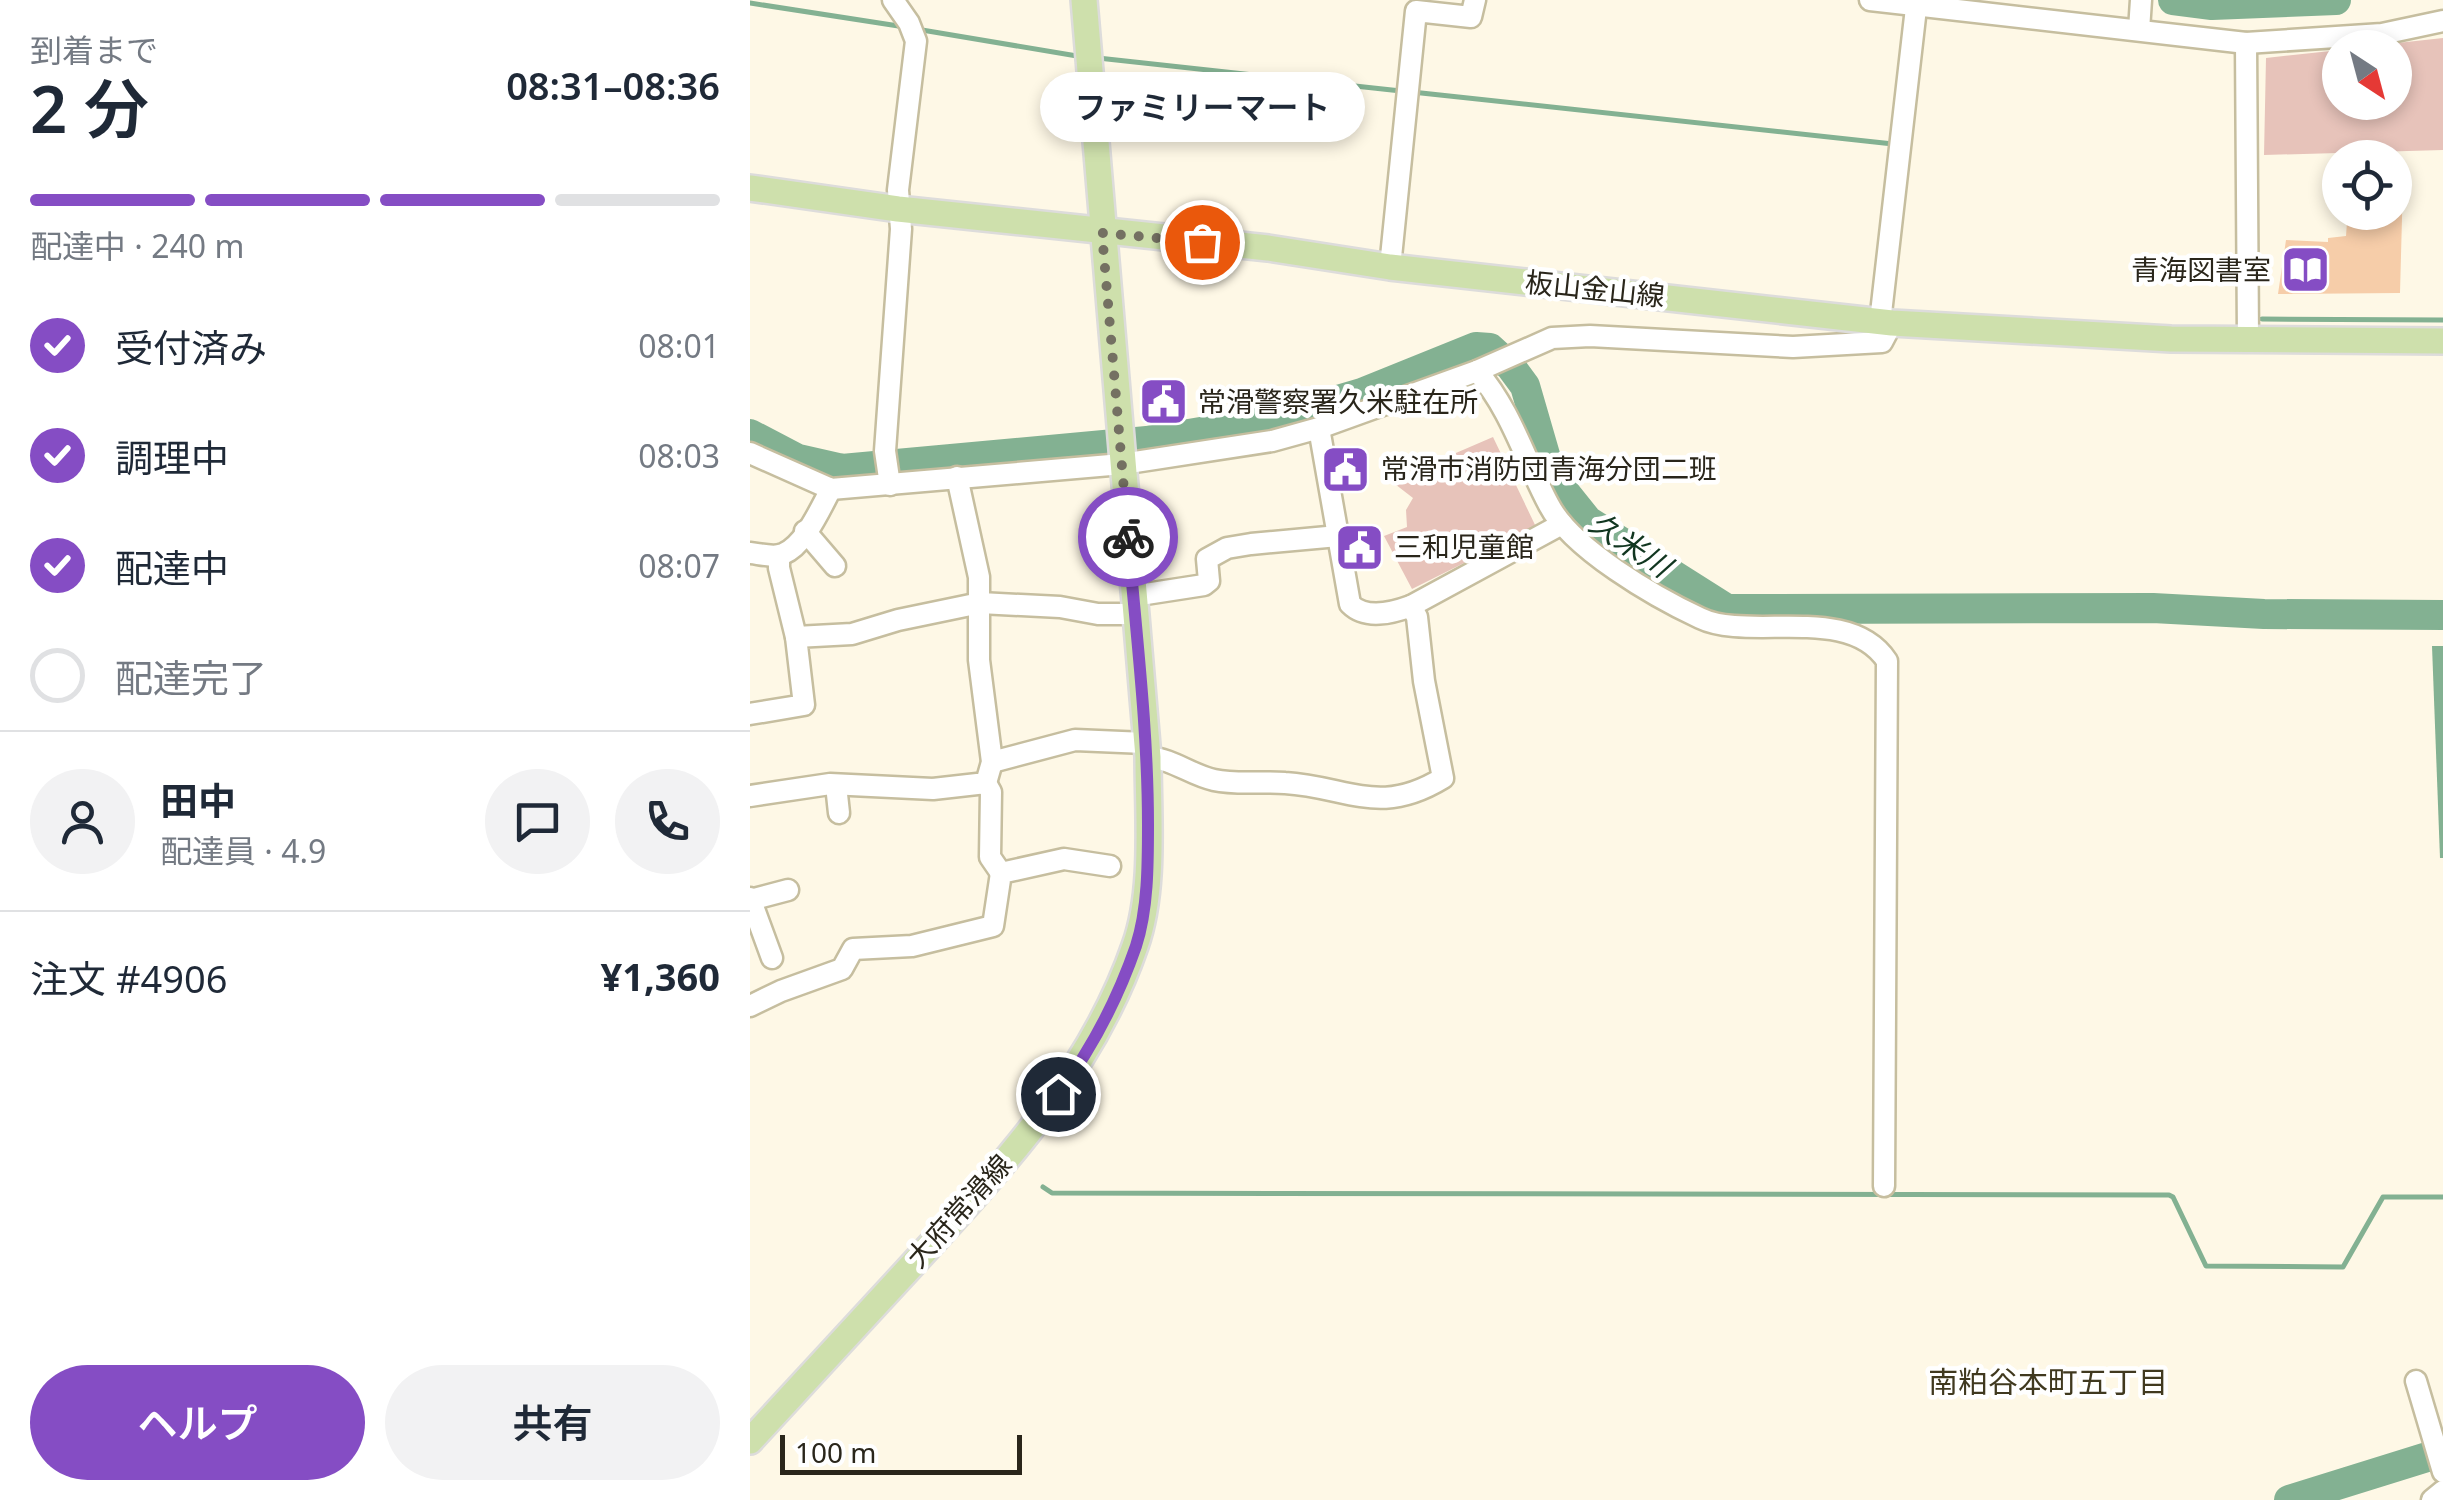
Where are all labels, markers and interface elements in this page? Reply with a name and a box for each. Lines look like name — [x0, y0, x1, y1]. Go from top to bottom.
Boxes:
text: 到着まで — [30, 28, 158, 71]
north arrow — [2322, 30, 2412, 120]
map controls — [2322, 30, 2412, 230]
text: 08:31–08:36 — [506, 59, 720, 111]
text: 2 分 — [30, 64, 149, 152]
callout: ファミリーマート — [1040, 72, 1364, 142]
text: ファミリーマート — [1074, 85, 1331, 128]
button: locate — [2322, 140, 2412, 230]
pin — [1160, 200, 1245, 285]
icon: bag — [1175, 215, 1230, 270]
text: 配達中 · 240 m — [30, 224, 244, 267]
library icon: 青海図書室 — [2280, 244, 2332, 296]
place label: 青海図書室 — [2131, 250, 2271, 288]
street label: 板山金山線 — [1523, 262, 1667, 314]
icon: check — [30, 318, 85, 373]
text: 受付済み — [115, 321, 267, 373]
text: 08:01 — [638, 324, 720, 367]
public building icon: 常滑警察署久米駐在所 — [1137, 376, 1189, 428]
place label: 常滑警察署久米駐在所 — [1198, 382, 1478, 420]
icon: check — [30, 428, 85, 483]
text: 調理中 — [115, 431, 229, 483]
text: 08:03 — [638, 434, 720, 477]
public building icon: 常滑市消防団青海分団二班 — [1320, 443, 1372, 495]
place label: 常滑市消防団青海分団二班 — [1381, 449, 1717, 487]
courier — [1078, 487, 1178, 587]
water label: 久米川 — [1582, 502, 1682, 588]
icon: bike — [1101, 510, 1156, 565]
public building icon: 三和児童館 — [1333, 521, 1385, 573]
place label: 三和児童館 — [1394, 527, 1534, 565]
icon: check — [30, 538, 85, 593]
text: 配達中 — [115, 541, 229, 593]
text: 08:07 — [638, 544, 720, 587]
text: 配達完了 — [115, 651, 267, 703]
button: person — [30, 769, 135, 874]
button: chat — [485, 769, 590, 874]
button: phone — [615, 769, 720, 874]
text: 田中 — [160, 774, 236, 826]
text: 配達員 · 4.9 — [160, 829, 326, 872]
text: ¥1,360 — [600, 950, 720, 1002]
text: 注文 #4906 — [30, 952, 227, 1004]
pin — [1016, 1052, 1101, 1137]
icon: home — [1031, 1067, 1086, 1122]
street label: 大府常滑線 — [897, 1146, 1019, 1275]
district label: 南粕谷本町五丁目 — [1928, 1361, 2168, 1402]
button: ヘルプ — [30, 1365, 365, 1480]
button: 共有 — [385, 1365, 720, 1480]
scale bar — [780, 1430, 1022, 1474]
text: 100 m — [795, 1433, 877, 1471]

